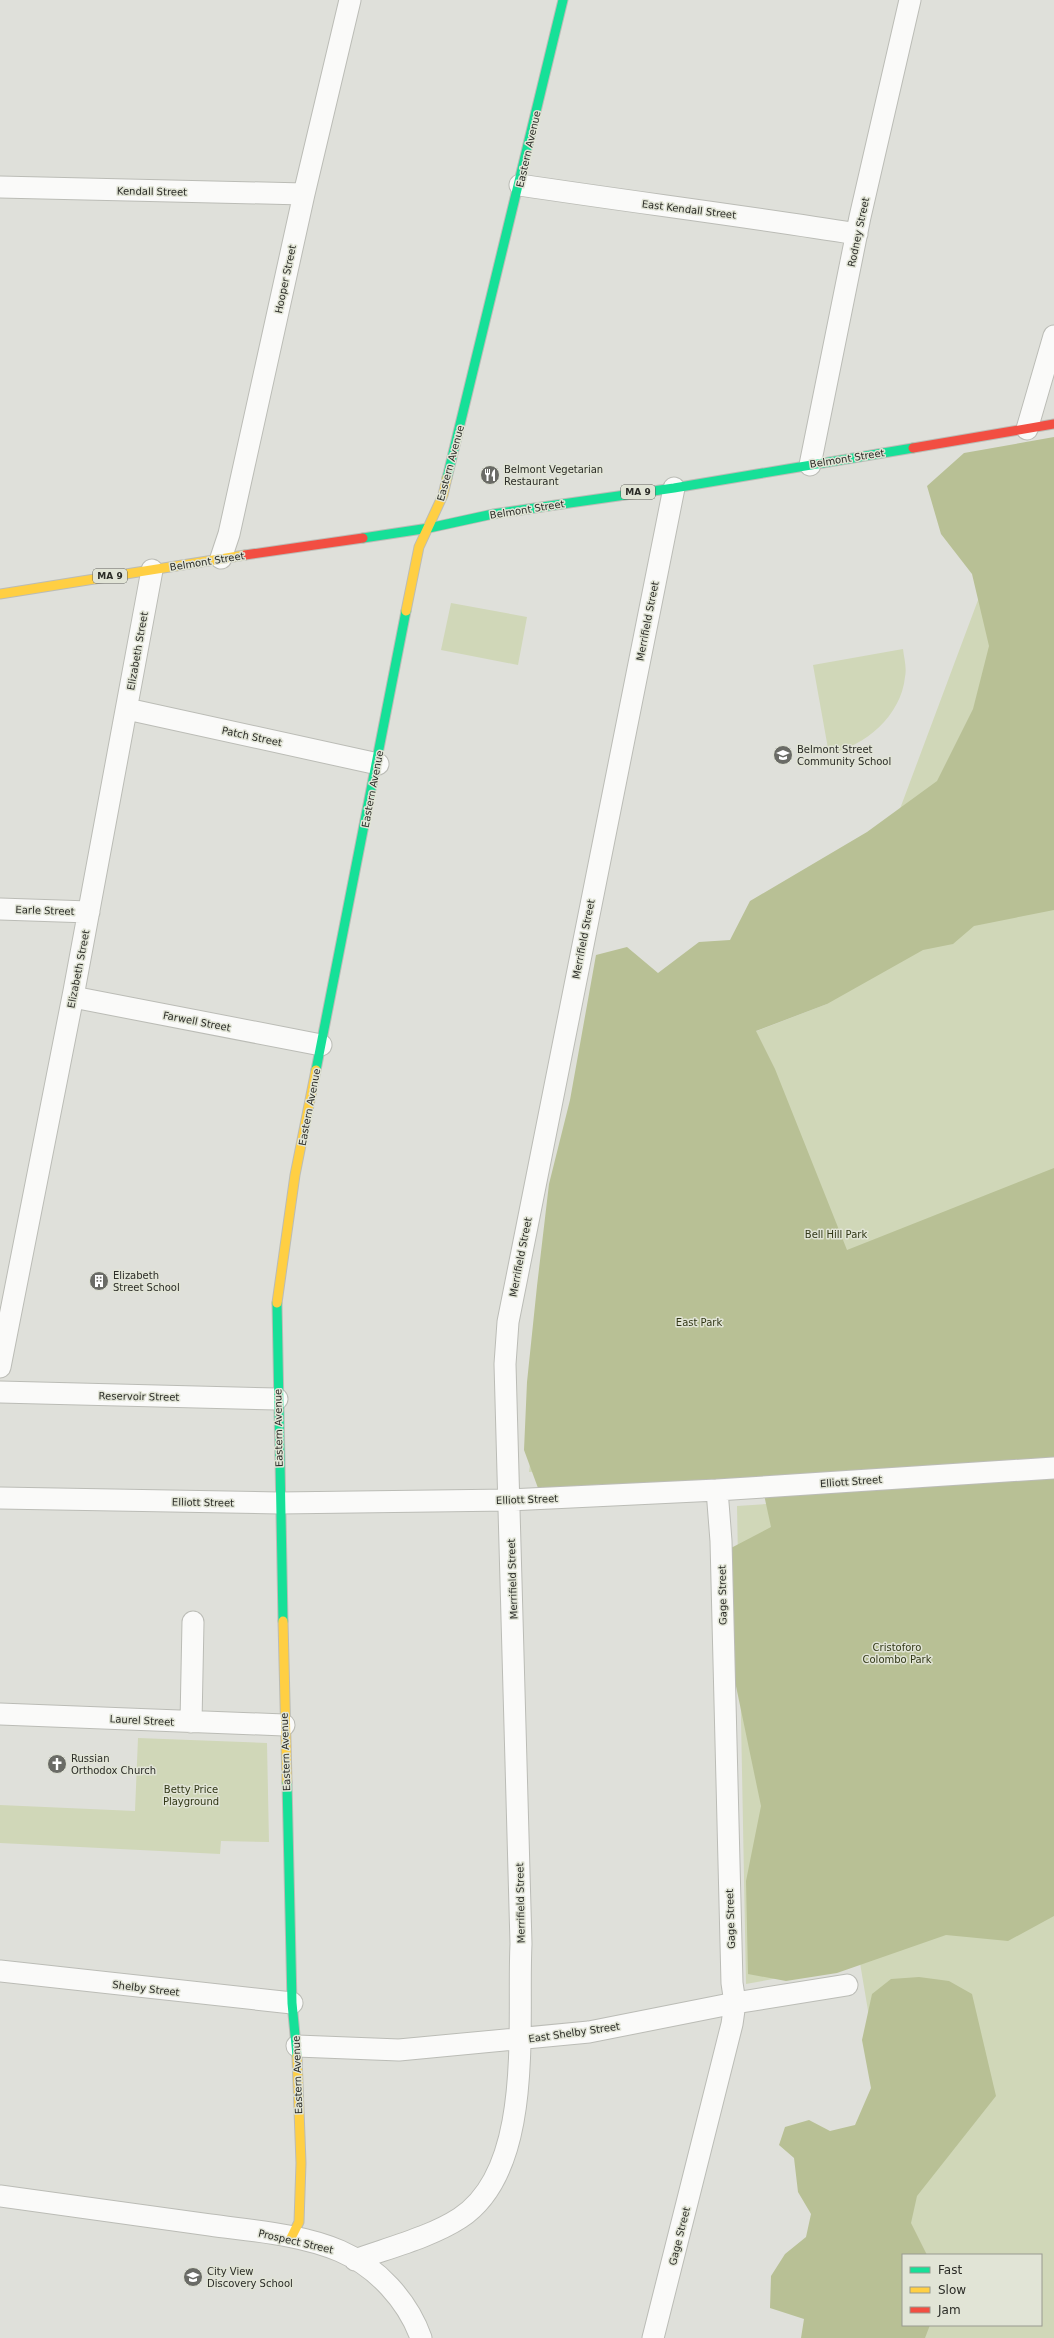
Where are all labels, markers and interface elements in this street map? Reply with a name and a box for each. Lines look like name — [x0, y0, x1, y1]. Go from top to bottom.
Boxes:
street label: Eastern Avenue — [514, 110, 543, 189]
street label: Kendall Street — [117, 185, 187, 198]
street label: Rodney Street — [846, 196, 871, 268]
street label: East Kendall Street — [641, 198, 737, 221]
street label: Hooper Street — [273, 244, 298, 314]
street label: Eastern Avenue — [435, 424, 466, 502]
street label: Belmont Street — [809, 447, 885, 470]
restaurant icon: Belmont Vegetarian Restaurant — [479, 464, 501, 486]
place label: Belmont Vegetarian Restaurant — [504, 464, 603, 487]
road number: MA 9 — [621, 485, 655, 499]
street label: Belmont Street — [489, 498, 565, 521]
street label: Belmont Street — [169, 550, 245, 573]
road number: MA 9 — [93, 569, 127, 583]
street label: Merrifield Street — [634, 580, 661, 662]
street label: Elizabeth Street — [125, 611, 150, 691]
street label: Patch Street — [221, 725, 283, 748]
school or university icon: Belmont Street Community School — [772, 744, 794, 766]
place label: Belmont Street Community School — [797, 744, 891, 767]
street label: Eastern Avenue — [360, 750, 385, 829]
street label: Merrifield Street — [570, 898, 597, 980]
street label: Earle Street — [15, 904, 75, 917]
street label: Elizabeth Street — [65, 929, 91, 1009]
street label: Farwell Street — [162, 1010, 232, 1033]
street label: Eastern Avenue — [297, 1068, 322, 1147]
street label: Merrifield Street — [507, 1216, 534, 1298]
park label: Bell Hill Park — [805, 1229, 867, 1240]
building icon: Elizabeth Street School — [88, 1270, 110, 1292]
place label: Elizabeth Street School — [113, 1270, 180, 1293]
park label: East Park — [676, 1317, 722, 1328]
street label: Eastern Avenue — [272, 1389, 285, 1467]
street label: Reservoir Street — [99, 1390, 179, 1403]
street label: Elliott Street — [820, 1474, 883, 1489]
street label: Elliott Street — [496, 1493, 558, 1506]
street label: Elliott Street — [172, 1496, 234, 1509]
street label: Merrifield Street — [506, 1538, 519, 1620]
street label: Gage Street — [716, 1565, 729, 1625]
park label: Cristoforo Colombo Park — [863, 1642, 932, 1665]
street label: Laurel Street — [110, 1713, 175, 1728]
street label: Eastern Avenue — [279, 1713, 292, 1791]
church icon: Russian Orthodox Church — [46, 1753, 68, 1775]
place label: Russian Orthodox Church — [71, 1753, 156, 1776]
park label: Betty Price Playground — [163, 1784, 219, 1807]
street label: Merrifield Street — [514, 1862, 527, 1943]
street label: Gage Street — [724, 1889, 737, 1949]
street label: Shelby Street — [112, 1979, 180, 1998]
street label: East Shelby Street — [528, 2021, 621, 2044]
street label: Eastern Avenue — [291, 2036, 304, 2114]
street label: Gage Street — [667, 2206, 692, 2267]
street label: Prospect Street — [257, 2228, 334, 2255]
legend — [902, 2254, 1042, 2326]
text: Fast — [938, 2263, 962, 2277]
school or university icon: City View Discovery School — [182, 2266, 204, 2288]
place label: City View Discovery School — [207, 2266, 293, 2289]
text: Slow — [938, 2283, 966, 2297]
text: Jam — [937, 2303, 961, 2317]

